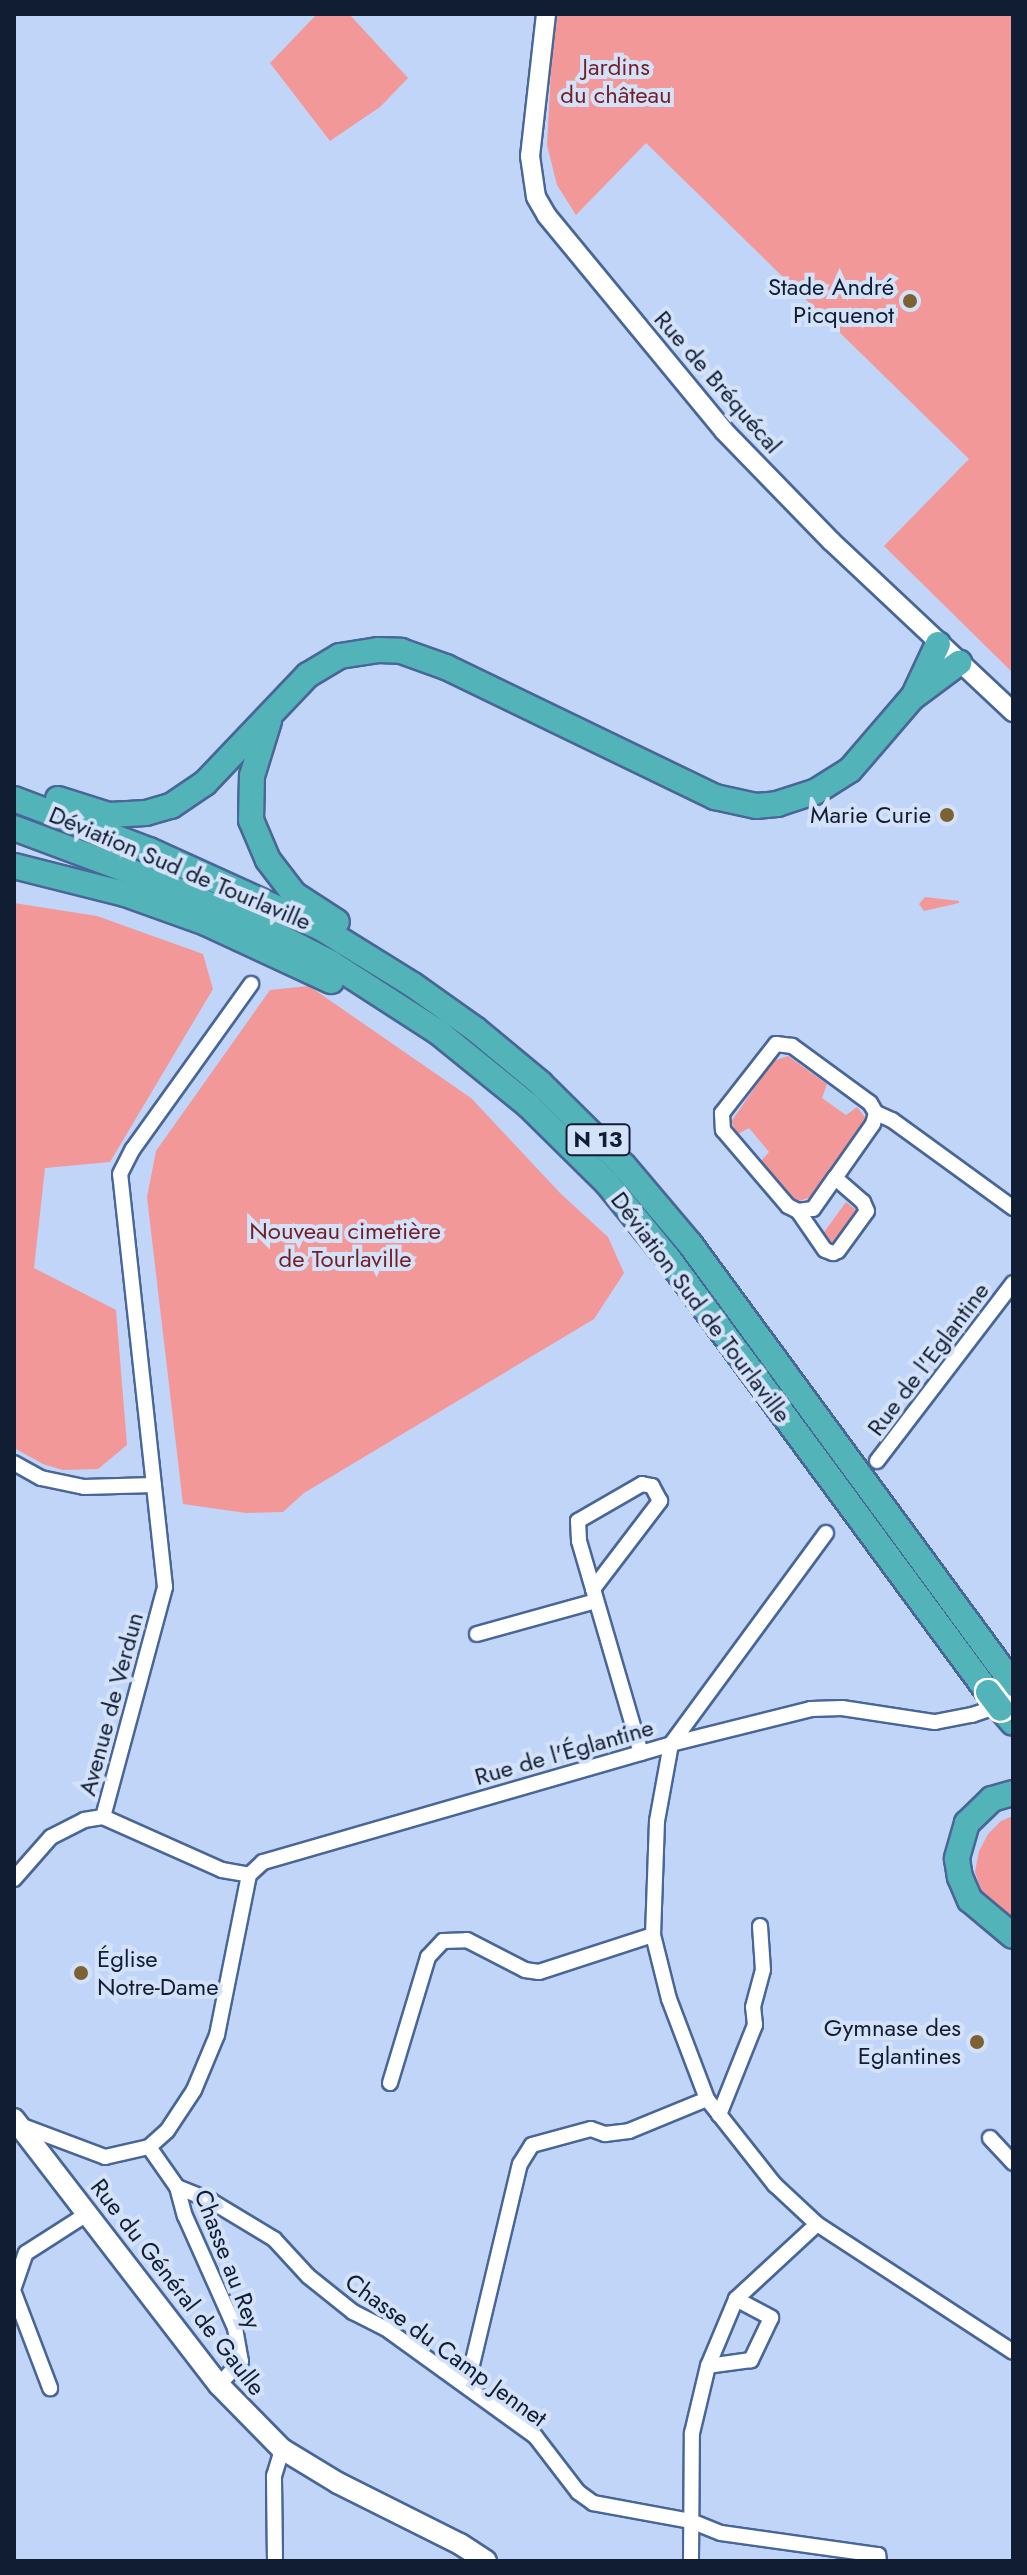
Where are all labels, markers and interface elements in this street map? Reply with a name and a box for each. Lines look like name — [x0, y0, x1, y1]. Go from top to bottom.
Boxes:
park label: Jardins du château — [560, 53, 672, 109]
place label: Stade André Picquenot — [768, 273, 894, 329]
marker: Stade André Picquenot — [901, 292, 919, 310]
street label: Rue de Bréquécal — [648, 305, 788, 459]
street label: Déviation Sud de Tourlaville — [45, 800, 315, 936]
place label: Marie Curie — [810, 801, 931, 829]
marker: Marie Curie — [938, 806, 956, 824]
road number: N 13 — [564, 1122, 632, 1158]
street label: Déviation Sud de Tourlaville — [605, 1186, 797, 1428]
park label: Nouveau cimetière de Tourlaville — [249, 1217, 441, 1273]
street label: Rue de l'Eglantine — [861, 1277, 995, 1441]
street label: Avenue de Verdun — [73, 1609, 149, 1799]
street label: Rue de l'Églantine — [471, 1713, 657, 1791]
place label: Église Notre-Dame — [97, 1945, 219, 2001]
marker: Église Notre-Dame — [72, 1964, 90, 1982]
place label: Gymnase des Eglantines — [824, 2014, 961, 2070]
marker: Gymnase des Eglantines — [968, 2033, 986, 2051]
street label: Rue du Général de Gaulle — [84, 2173, 272, 2401]
street label: Chasse au Rey — [188, 2185, 268, 2333]
street label: Chasse du Camp Jennet — [340, 2267, 552, 2433]

